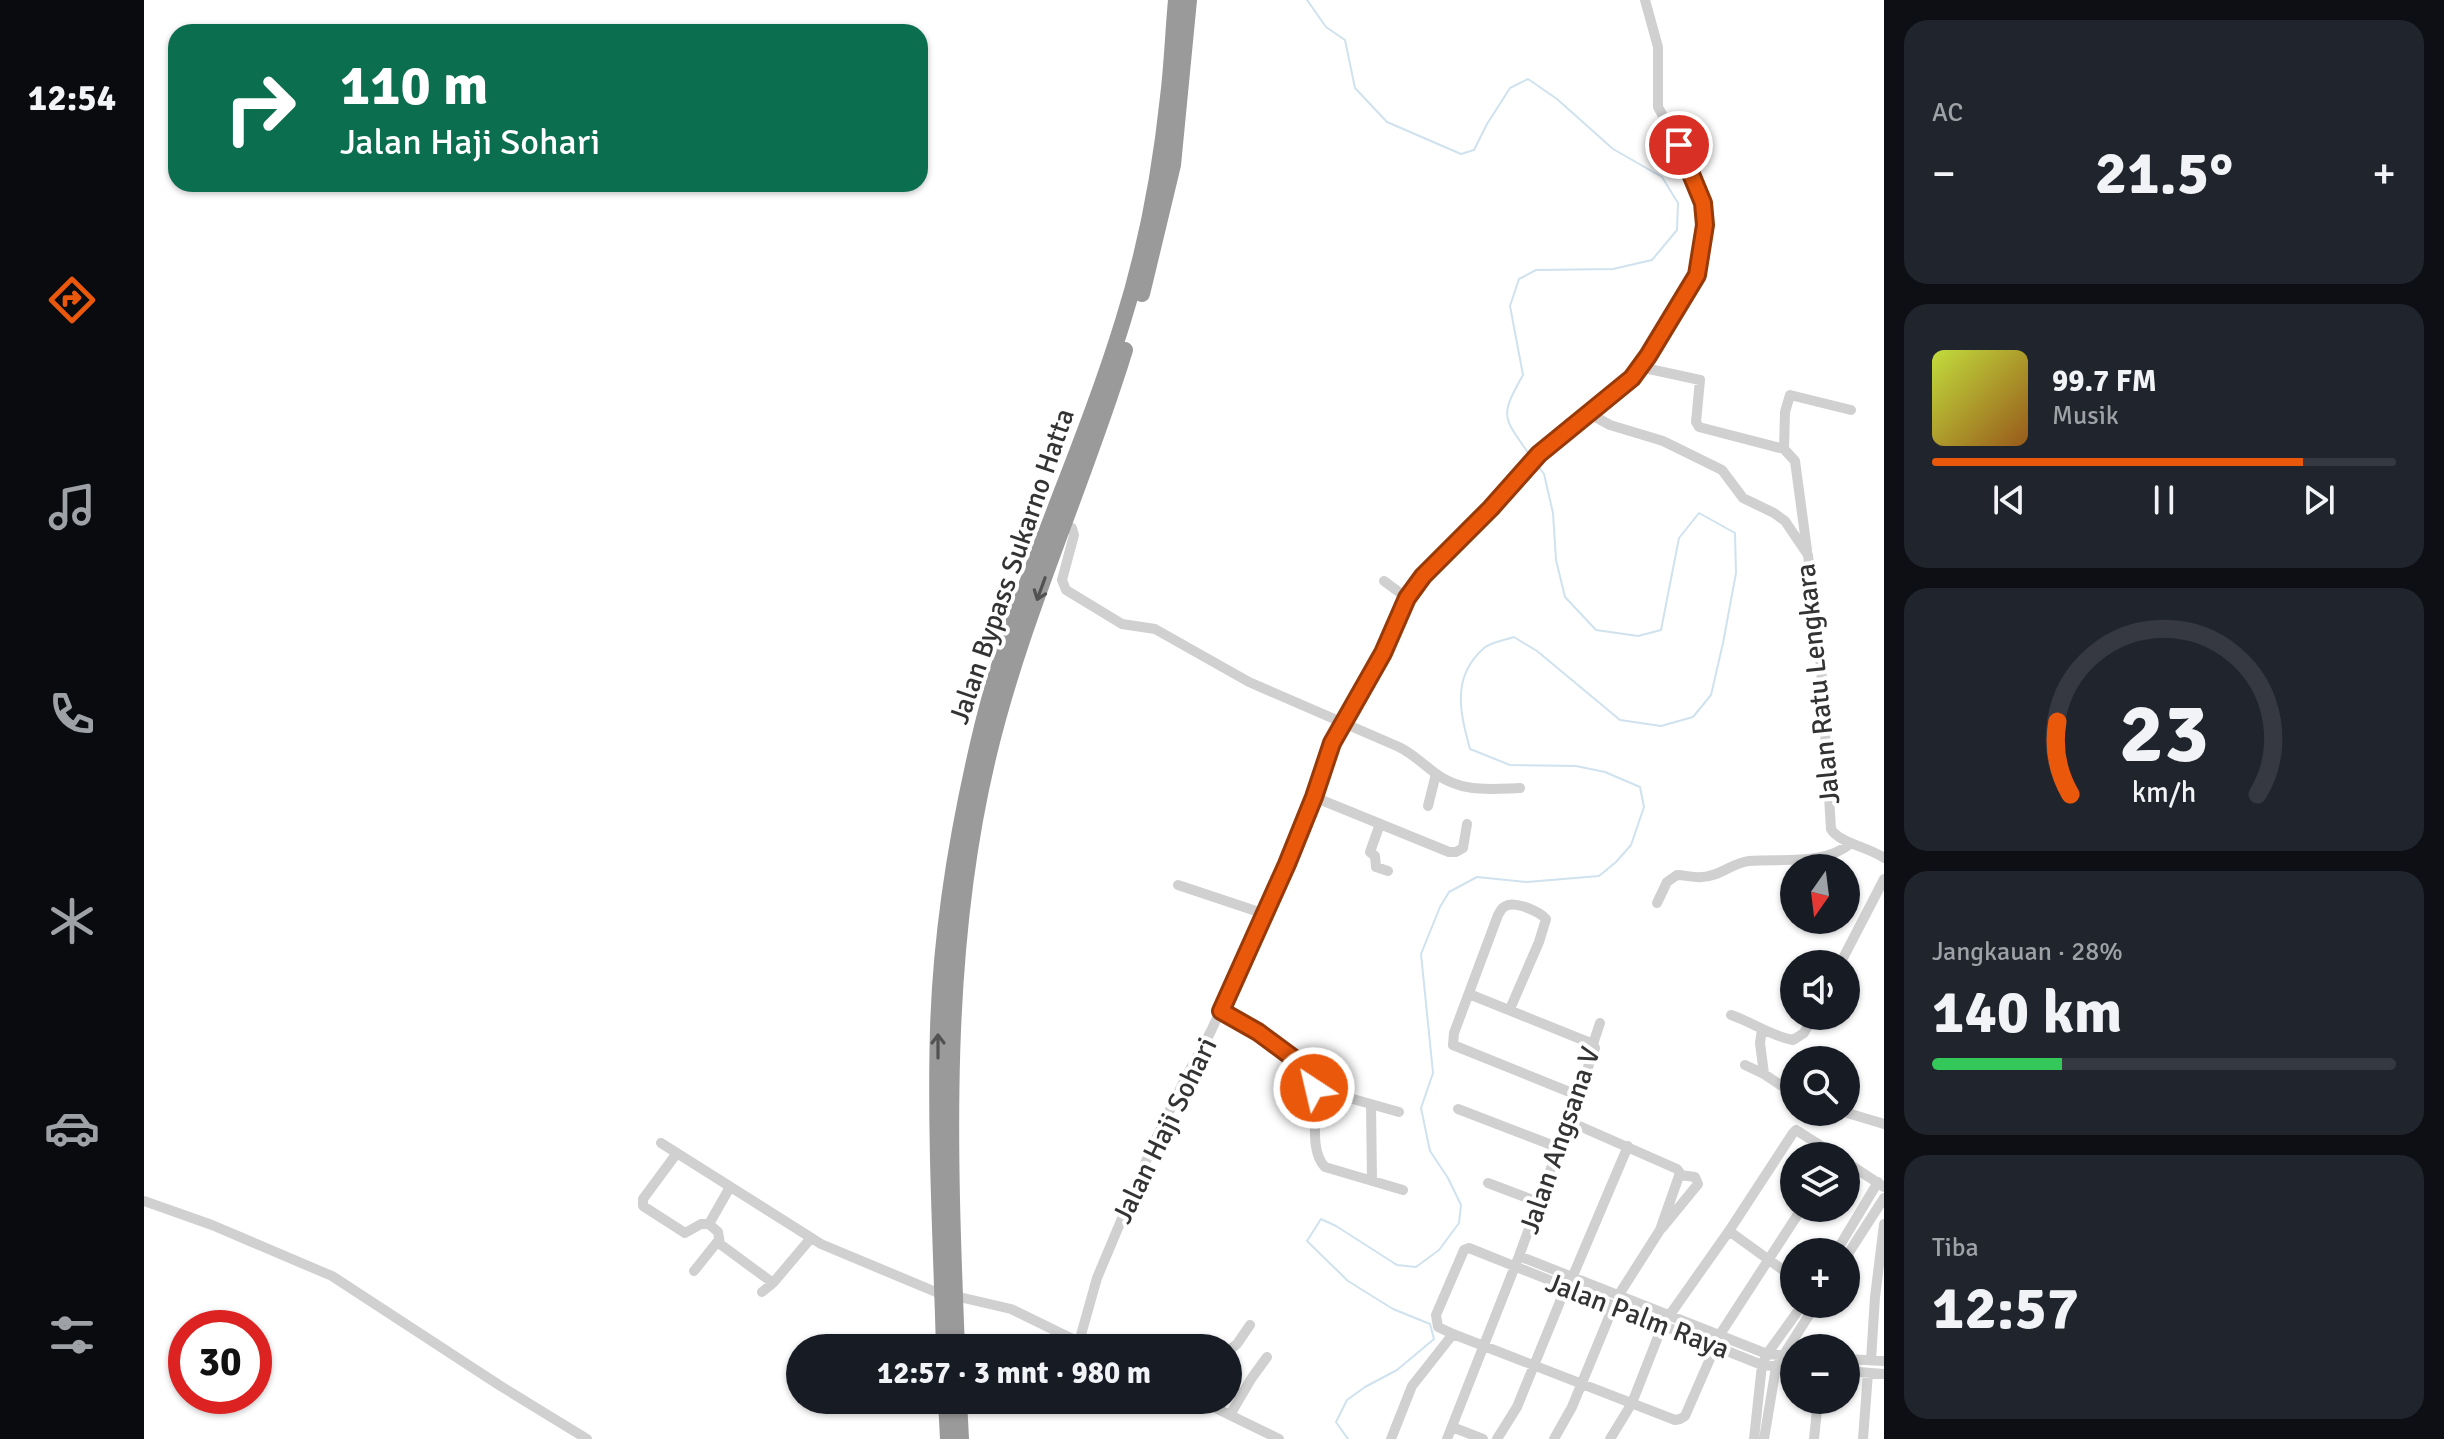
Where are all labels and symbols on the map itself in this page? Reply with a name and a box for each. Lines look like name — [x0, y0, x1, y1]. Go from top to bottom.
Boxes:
pin — [1645, 111, 1713, 179]
street label: Jalan Bypass Sukarno Hatta — [942, 404, 1082, 728]
street label: Jalan Ratu Lengkara — [1788, 562, 1848, 806]
one-way arrow — [1033, 576, 1047, 600]
north arrow — [1780, 854, 1860, 934]
street label: Jalan Haji Sohari — [1105, 1032, 1225, 1229]
one-way arrow — [930, 1033, 945, 1060]
street label: Jalan Angsana V — [1512, 1042, 1608, 1238]
position arrow — [1272, 1046, 1356, 1130]
street label: Jalan Palm Raya — [1541, 1265, 1734, 1366]
speed limit sign: 30 — [168, 1310, 272, 1414]

